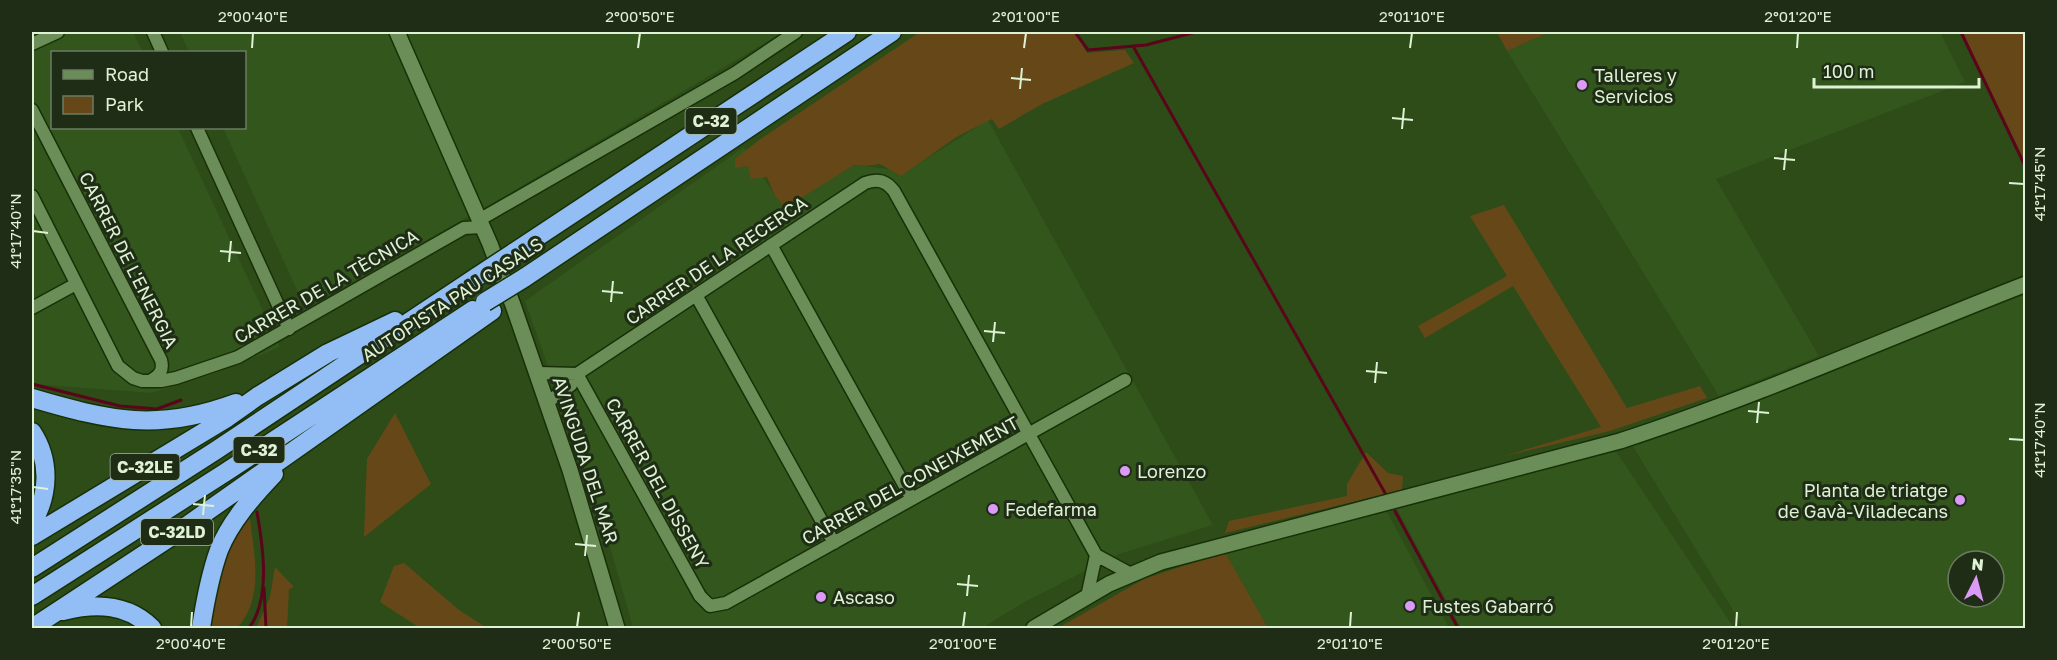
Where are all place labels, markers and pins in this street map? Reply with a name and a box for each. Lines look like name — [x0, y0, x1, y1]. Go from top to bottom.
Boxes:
place label: Talleres y Servicios — [1594, 64, 1677, 107]
marker: Talleres y Servicios — [1575, 78, 1589, 92]
place label: Lorenzo — [1137, 460, 1206, 482]
marker: Lorenzo — [1118, 464, 1132, 478]
place label: Planta de triatge de Gavà-Viladecans — [1778, 479, 1948, 522]
marker: Planta de triatge de Gavà-Viladecans — [1953, 493, 1967, 507]
place label: Fedefarma — [1005, 498, 1097, 520]
marker: Fedefarma — [986, 502, 1000, 516]
place label: Ascaso — [833, 586, 895, 608]
marker: Ascaso — [814, 590, 828, 604]
place label: Fustes Gabarró — [1422, 595, 1554, 617]
marker: Fustes Gabarró — [1403, 599, 1417, 613]

